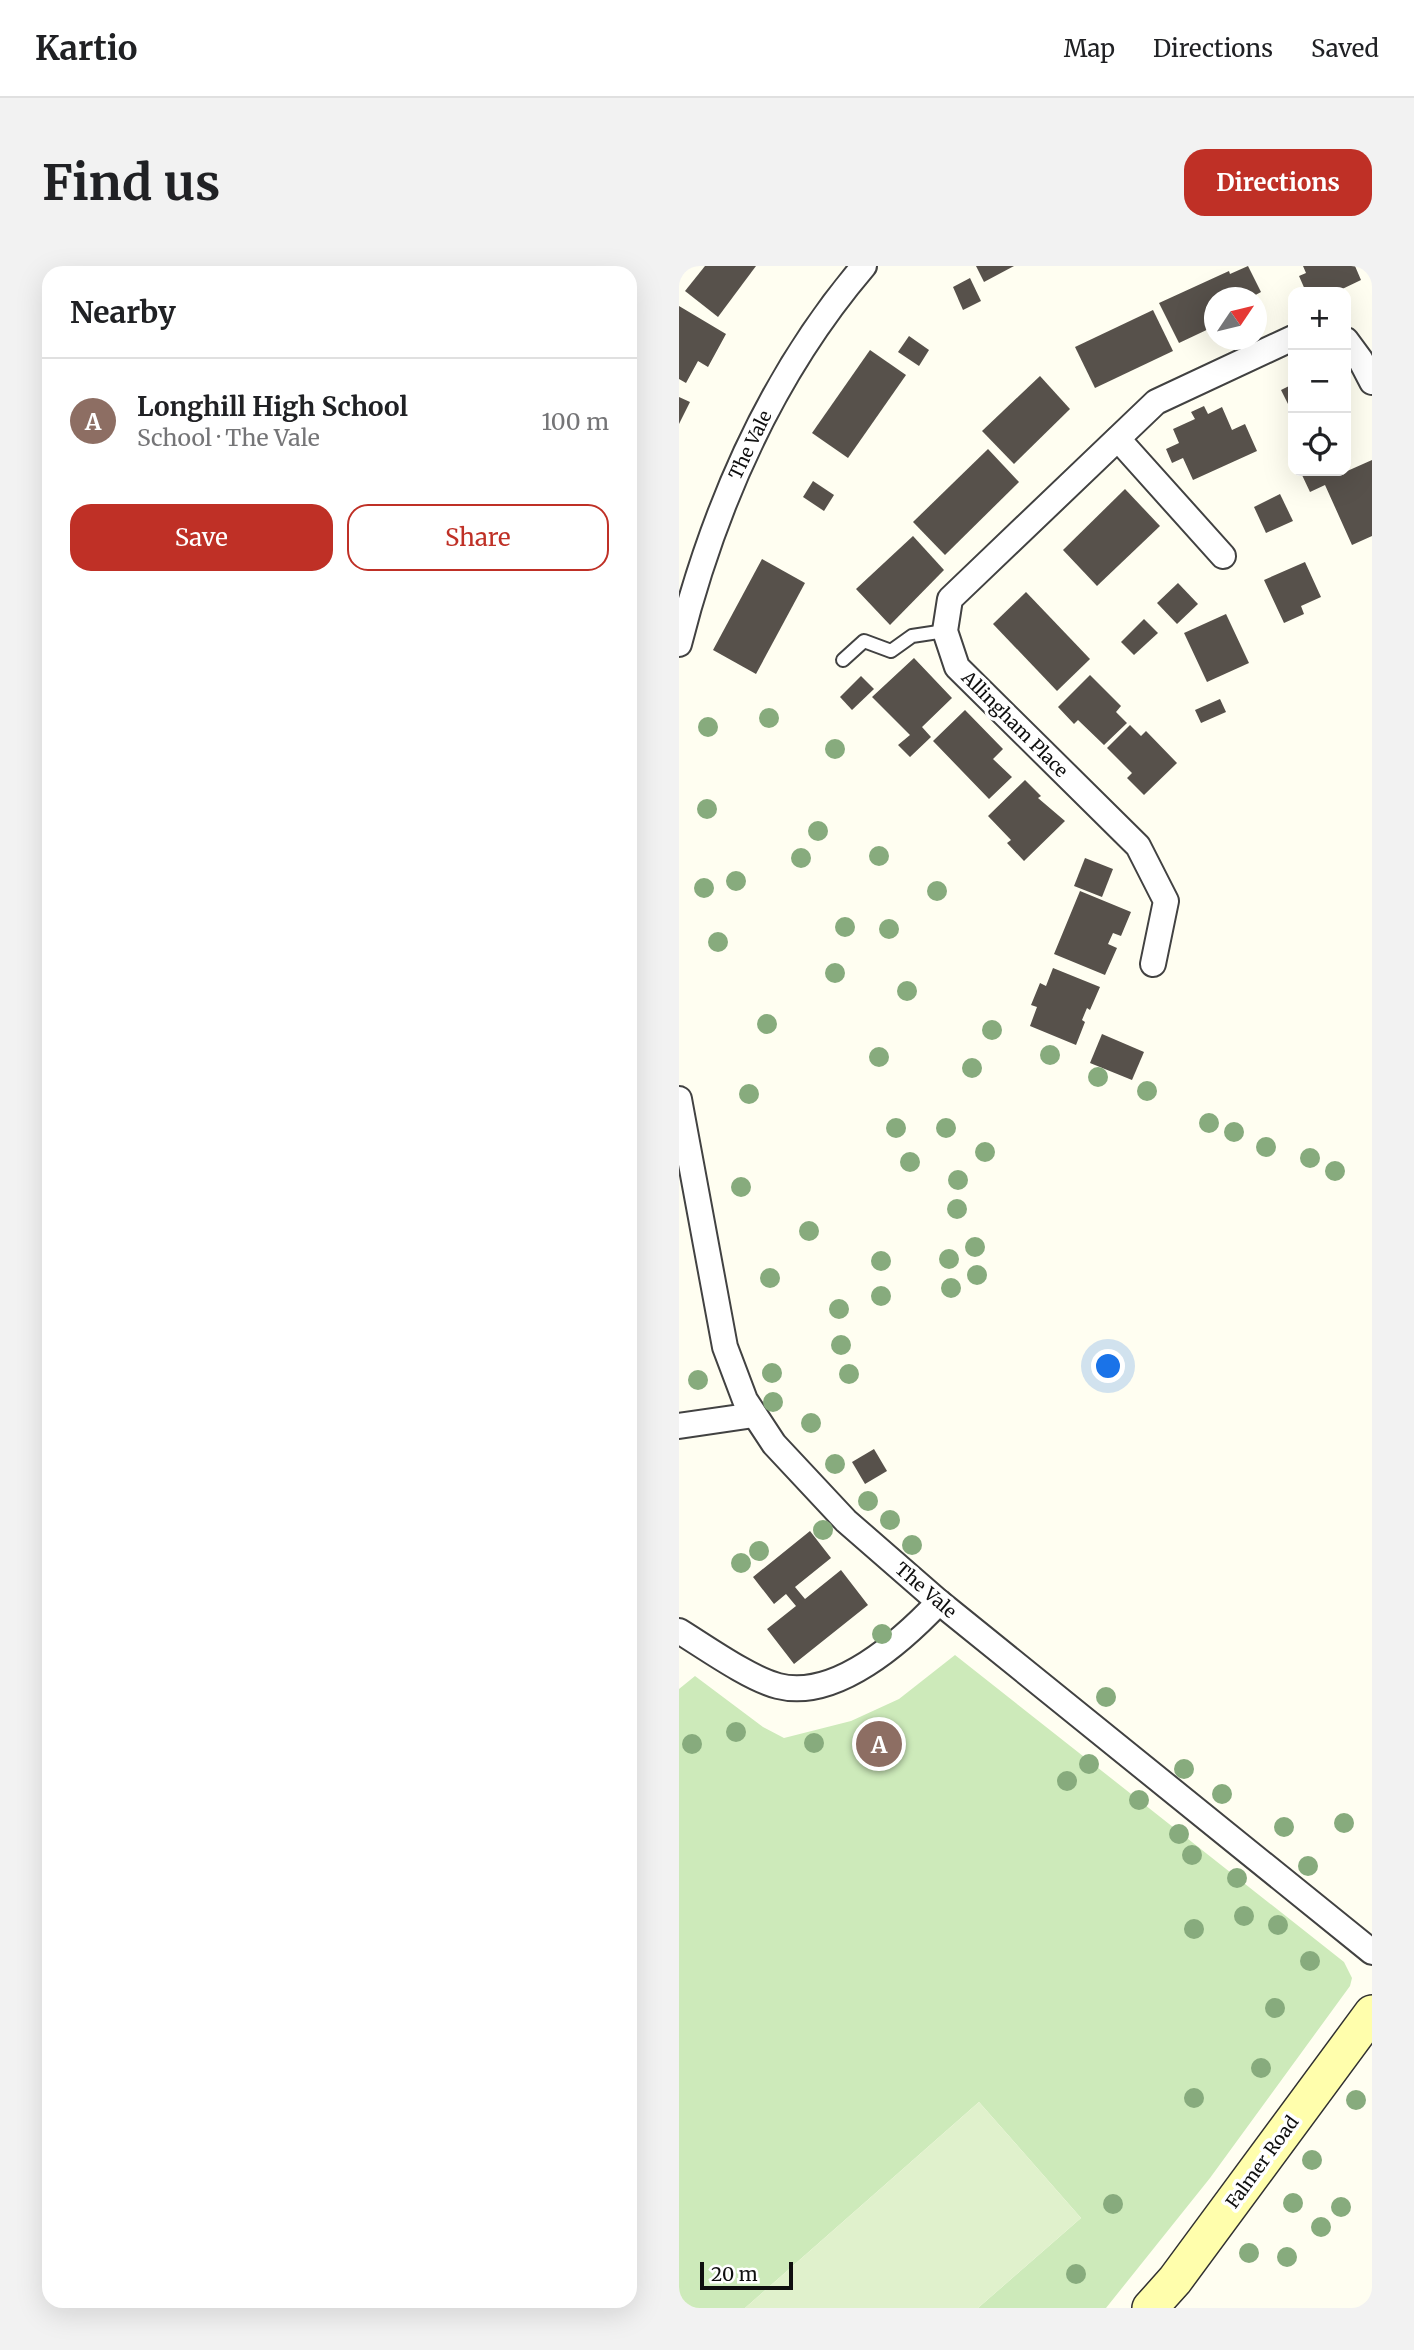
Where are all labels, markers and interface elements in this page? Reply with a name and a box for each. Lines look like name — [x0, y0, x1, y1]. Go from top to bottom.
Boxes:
text: Kartio — [35, 28, 138, 69]
text: Map — [1064, 33, 1115, 64]
text: Directions — [1153, 33, 1273, 64]
text: Saved — [1311, 33, 1379, 64]
button: Directions — [1184, 149, 1372, 216]
text: Find us — [42, 152, 220, 213]
north arrow — [1204, 287, 1267, 350]
map controls — [1288, 287, 1351, 476]
button: + — [1288, 287, 1351, 350]
text: Nearby — [70, 293, 176, 331]
button: − — [1288, 350, 1351, 413]
text: Longhill High School — [137, 390, 408, 423]
text: A — [85, 407, 101, 436]
text: 100 m — [541, 407, 609, 436]
street label: The Vale — [723, 407, 777, 483]
button: locate — [1288, 413, 1351, 476]
text: School · The Vale — [137, 423, 320, 452]
button: Save — [70, 504, 333, 571]
button: Share — [347, 504, 609, 571]
street label: Allingham Place — [956, 665, 1073, 782]
your location — [1091, 1349, 1125, 1383]
street label: The Vale — [891, 1557, 961, 1623]
pin: A — [856, 1718, 902, 1770]
street label: Falmer Road — [1221, 2111, 1303, 2213]
scale bar — [700, 2259, 793, 2291]
text: 20 m — [711, 2262, 758, 2286]

